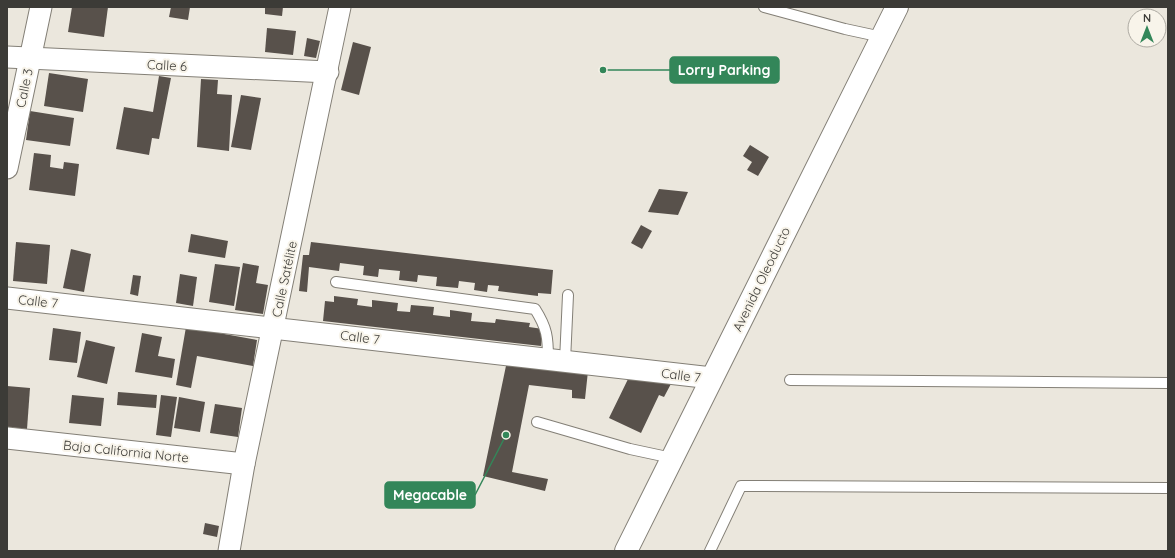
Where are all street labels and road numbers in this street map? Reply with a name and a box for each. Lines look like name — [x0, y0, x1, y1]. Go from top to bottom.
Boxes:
street label: Calle 6 — [147, 56, 187, 74]
street label: Calle 3 — [12, 67, 36, 109]
street label: Avenida Oleoducto — [729, 224, 793, 334]
street label: Calle Satélite — [268, 239, 300, 319]
street label: Calle 7 — [17, 291, 59, 311]
street label: Calle 7 — [339, 327, 381, 347]
street label: Calle 7 — [660, 365, 702, 385]
street label: Baja California Norte — [62, 436, 190, 466]

